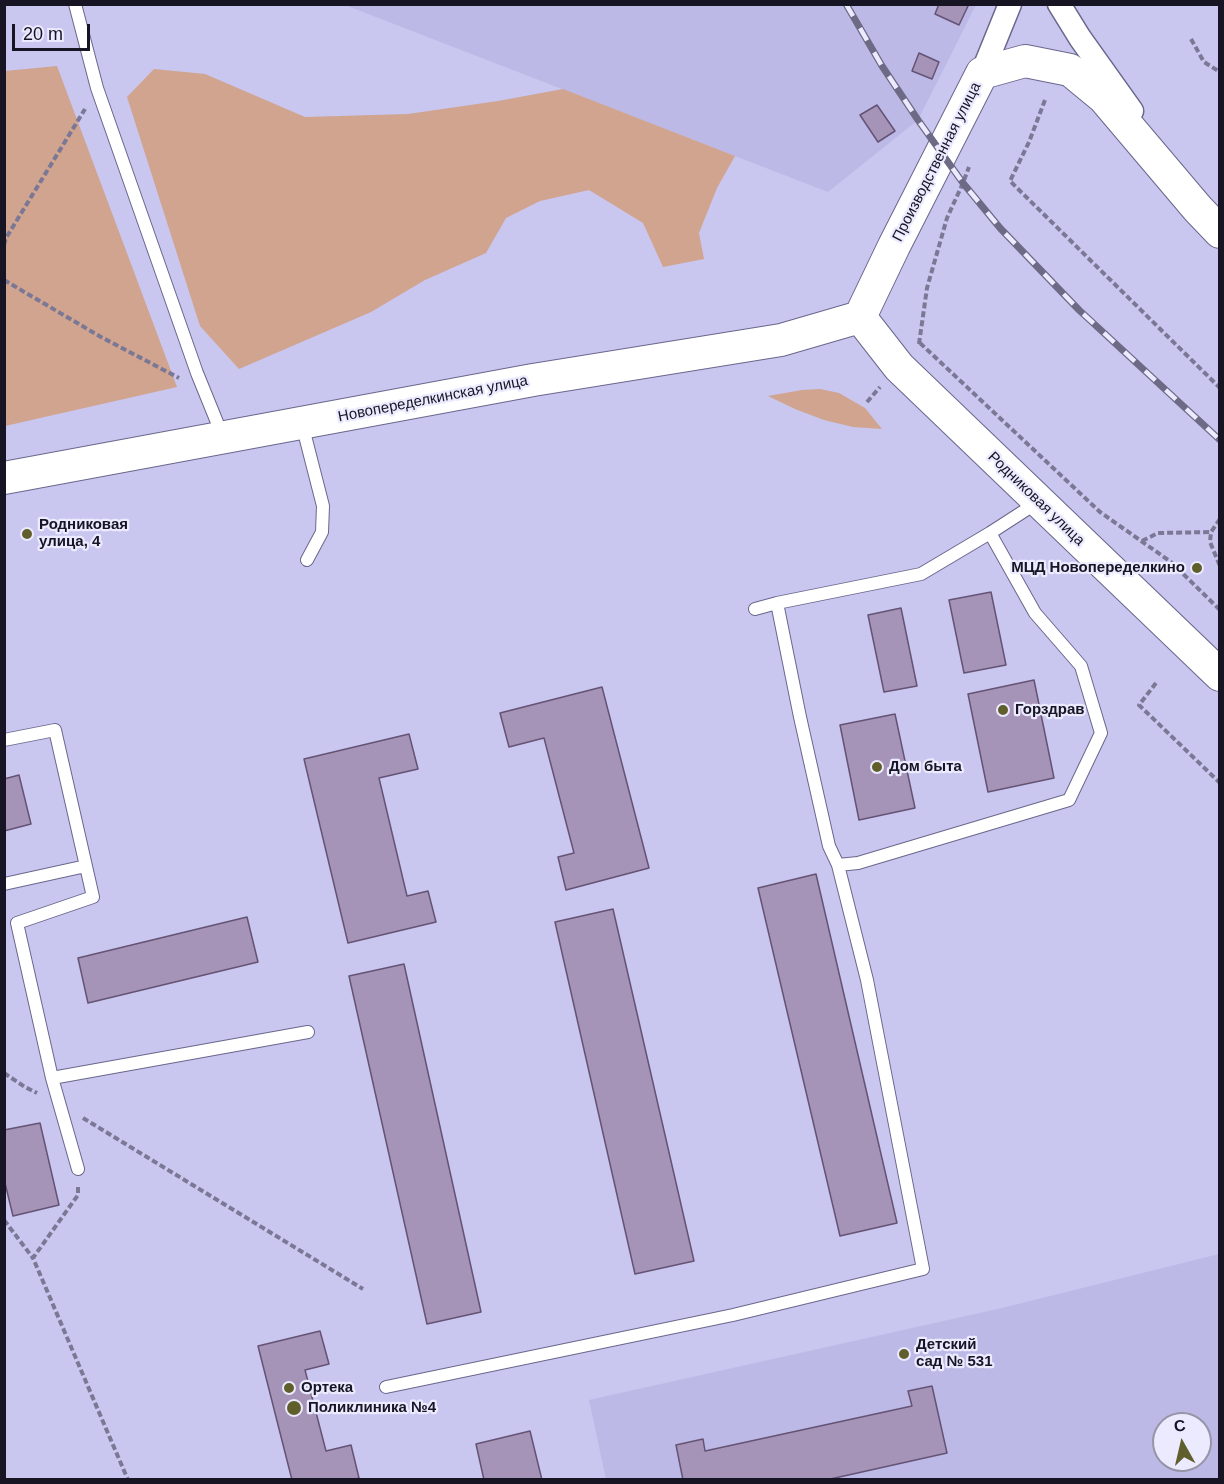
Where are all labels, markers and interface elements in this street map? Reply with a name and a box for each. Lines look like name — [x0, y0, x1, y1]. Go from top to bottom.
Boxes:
scale bar — [15, 12, 93, 50]
text: 20 m — [23, 24, 63, 44]
street label: Производственная улица — [889, 79, 985, 245]
street label: Новопеределкинская улица — [337, 372, 529, 426]
street label: Родниковая улица — [984, 448, 1088, 550]
place label: Родниковая улица, 4 — [39, 516, 128, 551]
marker: Родниковая улица, 4 — [20, 527, 34, 541]
place label: МЦД Новопеределкино — [1011, 559, 1185, 577]
marker: МЦД Новопеределкино — [1190, 561, 1204, 575]
place label: Горздрав — [1015, 701, 1085, 719]
marker: Горздрав — [996, 703, 1010, 717]
place label: Дом быта — [889, 758, 962, 776]
marker: Дом быта — [870, 760, 884, 774]
place label: Детский сад № 531 — [916, 1336, 992, 1371]
marker: Детский сад № 531 — [897, 1347, 911, 1361]
place label: Ортека — [301, 1379, 353, 1397]
marker: Ортека — [282, 1381, 296, 1395]
marker: Поликлиника №4 — [285, 1399, 303, 1417]
place label: Поликлиника №4 — [308, 1399, 436, 1417]
north arrow — [1152, 1412, 1212, 1472]
text: С — [1173, 1416, 1187, 1435]

